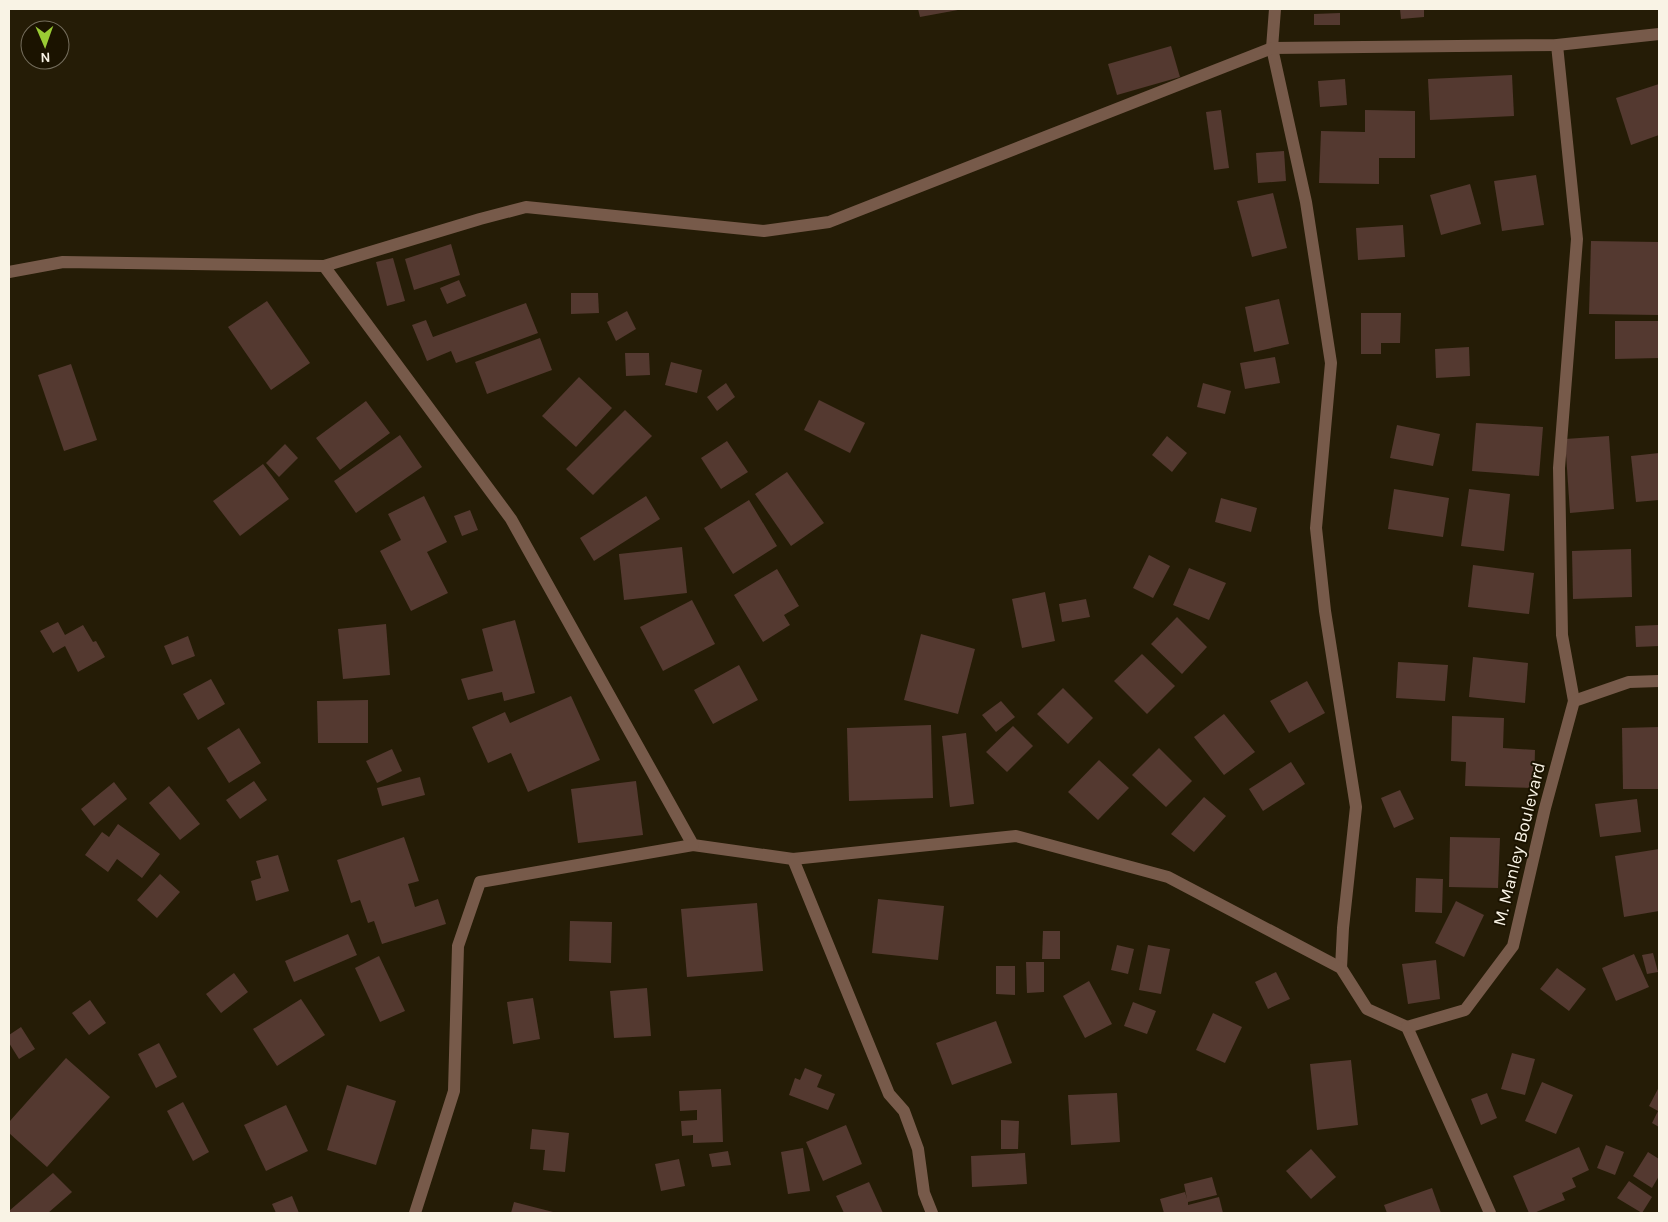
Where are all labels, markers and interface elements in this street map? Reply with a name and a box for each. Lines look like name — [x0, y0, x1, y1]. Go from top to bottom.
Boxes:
north arrow — [20, 20, 70, 70]
text: N — [40, 49, 51, 66]
street label: M. Manley Boulevard — [1488, 760, 1550, 928]

